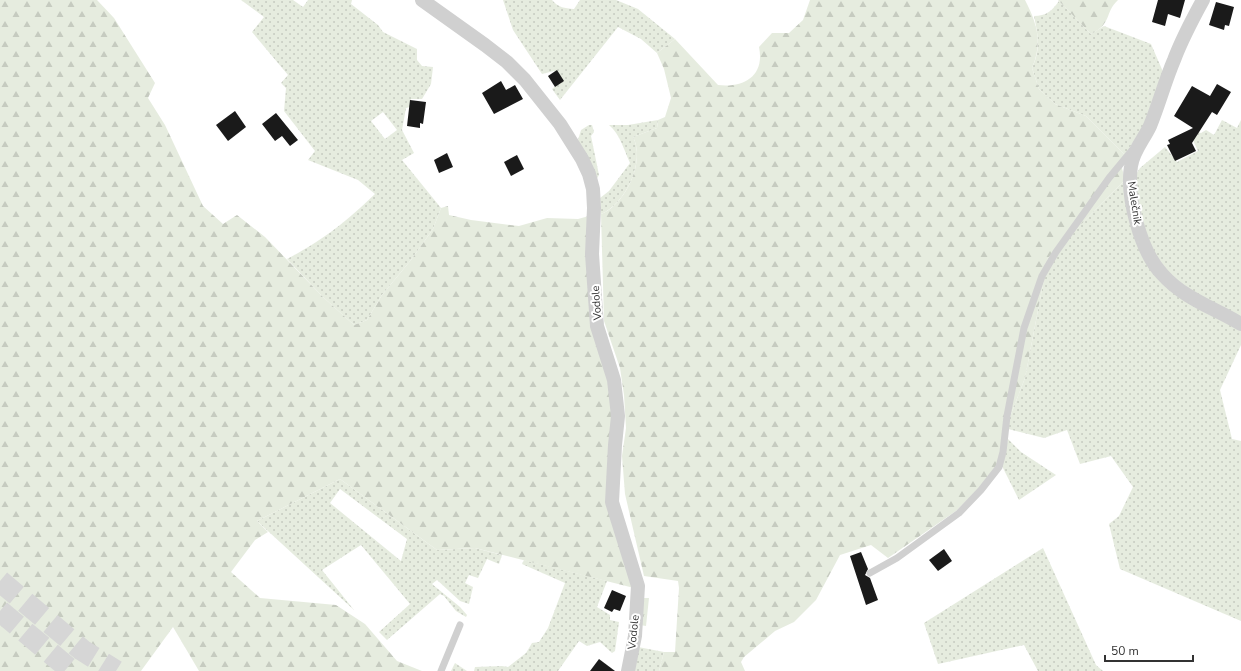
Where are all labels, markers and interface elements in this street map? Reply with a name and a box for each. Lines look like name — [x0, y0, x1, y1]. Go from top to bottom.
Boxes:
street label: Malečnik — [1124, 180, 1145, 226]
street label: Vodole — [588, 285, 605, 322]
street label: Vodole — [624, 614, 643, 651]
scale bar — [1105, 637, 1193, 663]
text: 50 m — [1111, 643, 1139, 659]

